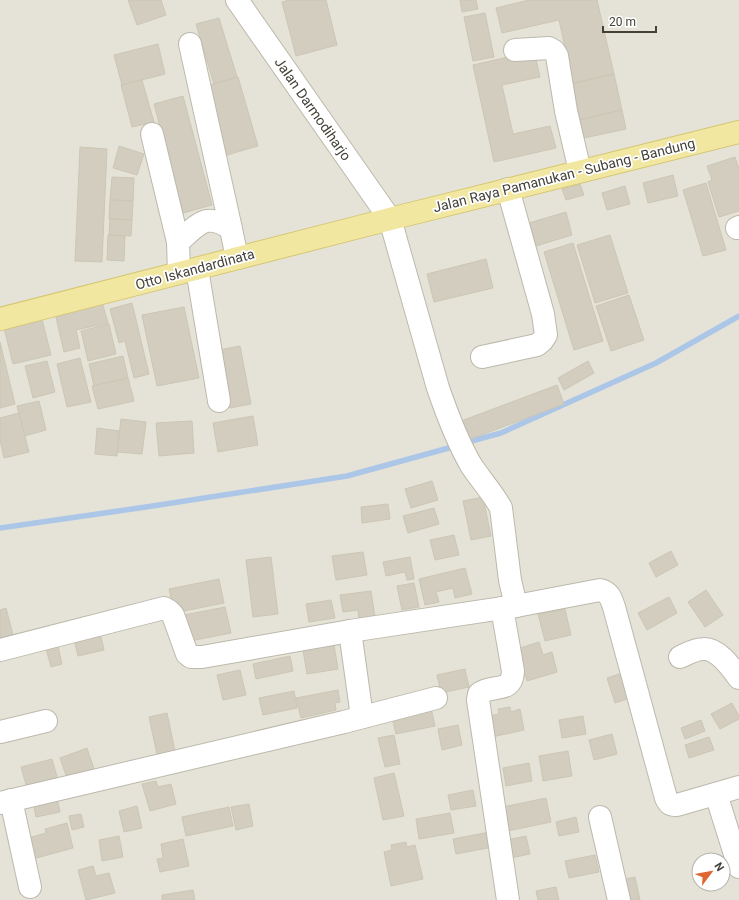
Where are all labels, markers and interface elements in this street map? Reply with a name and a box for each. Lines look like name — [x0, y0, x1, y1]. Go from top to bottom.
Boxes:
scale bar — [603, 8, 656, 34]
text: 20 m — [609, 15, 636, 29]
street label: Jalan Darmodiharjo — [271, 54, 355, 164]
street label: Jalan Raya Pamanukan - Subang - Bandung — [431, 135, 697, 215]
street label: Otto Iskandardinata — [134, 245, 256, 293]
north arrow — [691, 852, 731, 892]
text: N — [711, 860, 727, 874]

